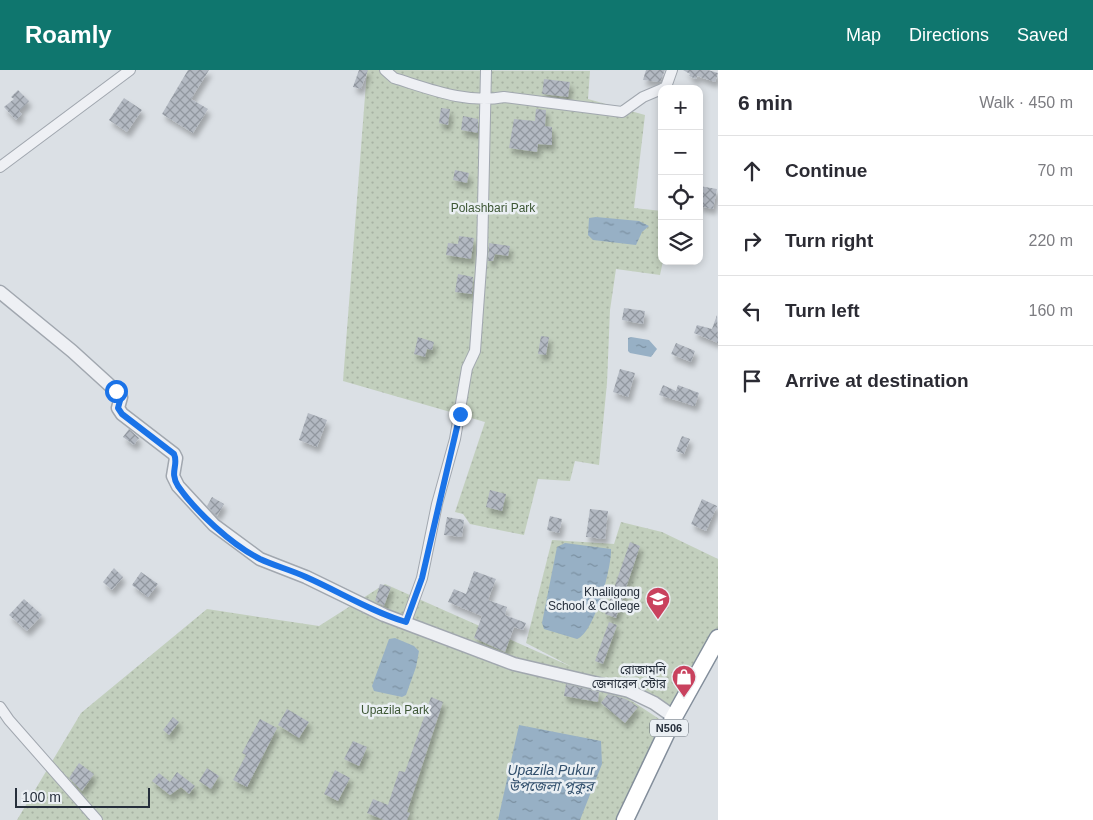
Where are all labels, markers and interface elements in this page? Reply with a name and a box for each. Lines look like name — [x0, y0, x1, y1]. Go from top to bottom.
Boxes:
text: Roamly — [25, 21, 112, 48]
text: Map — [846, 25, 881, 45]
text: Directions — [909, 25, 989, 45]
text: Saved — [1017, 25, 1068, 45]
map controls — [658, 85, 703, 265]
button: + — [658, 85, 703, 130]
text: 6 min — [738, 91, 793, 114]
text: Walk · 450 m — [979, 94, 1073, 111]
button: − — [658, 130, 703, 175]
icon: ahead — [738, 157, 766, 185]
text: Continue — [785, 160, 867, 181]
text: 70 m — [1037, 162, 1073, 179]
button: locate — [658, 175, 703, 220]
park label: Polashbari Park — [451, 201, 536, 215]
button: layers — [658, 220, 703, 265]
icon: right — [738, 227, 766, 255]
text: Turn right — [785, 230, 873, 251]
text: 220 m — [1029, 232, 1073, 249]
icon: left — [738, 297, 766, 325]
text: Turn left — [785, 300, 860, 321]
text: 160 m — [1029, 302, 1073, 319]
icon: arrive — [738, 367, 766, 395]
text: Arrive at destination — [785, 370, 969, 391]
route start — [105, 380, 128, 403]
route end — [449, 403, 472, 426]
place label: Khalilgong School & College — [548, 585, 640, 613]
school or university icon: Khalilgong School & College — [645, 586, 671, 620]
place label: রোজামনি জেনারেল স্টোর — [592, 662, 667, 691]
shop icon: রোজামনি জেনারেল স্টোর — [671, 664, 697, 698]
park label: Upazila Park — [361, 703, 430, 717]
road number: N506 — [650, 720, 688, 736]
water label: Upazila Pukur উপজেলা পুকুর — [507, 762, 596, 795]
scale bar — [15, 785, 150, 808]
text: 100 m — [22, 789, 61, 805]

